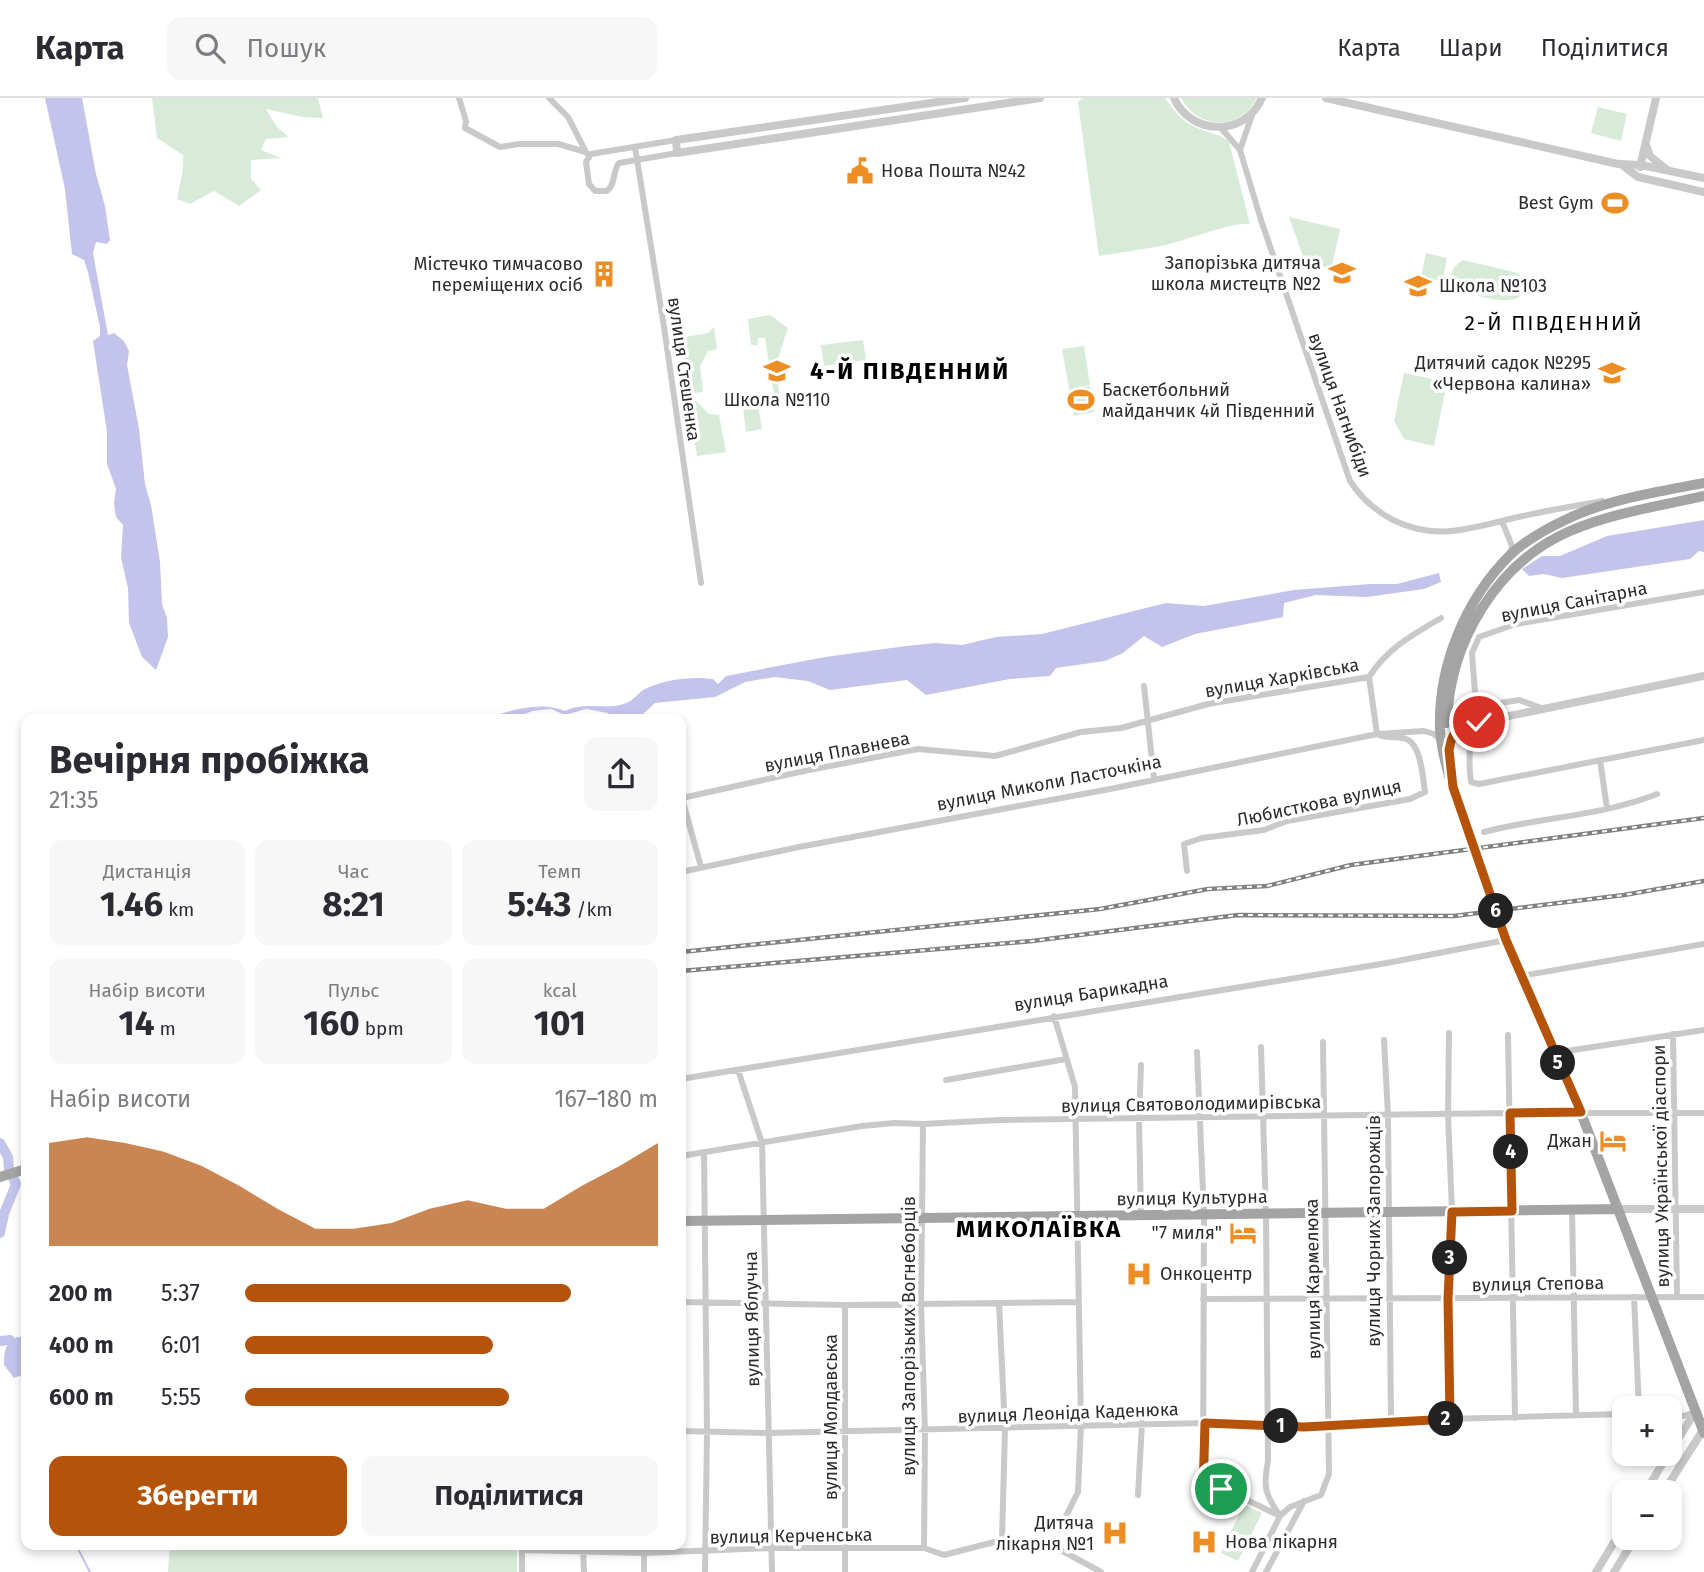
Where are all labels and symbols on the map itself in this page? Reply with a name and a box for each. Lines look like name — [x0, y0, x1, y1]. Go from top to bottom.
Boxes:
public building icon: Нова Пошта №42 — [845, 156, 875, 186]
place label: Нова Пошта №42 — [881, 160, 1026, 182]
sports icon: Best Gym — [1600, 188, 1630, 218]
place label: Best Gym — [1518, 192, 1594, 214]
place label: Запорізька дитяча школа мистецтв №2 — [1151, 252, 1321, 295]
place label: Містечко тимчасово переміщених осіб — [414, 253, 583, 296]
school or university icon: Запорізька дитяча школа мистецтв №2 — [1327, 258, 1357, 288]
building icon: Містечко тимчасово переміщених осіб — [589, 259, 619, 289]
school or university icon: Школа №103 — [1403, 271, 1433, 301]
place label: Школа №103 — [1439, 275, 1547, 297]
street label: вулиця Стешенка — [663, 296, 705, 442]
district label: 2-Й ПІВДЕННИЙ — [1464, 310, 1644, 336]
street label: вулиця Нагнибіди — [1304, 330, 1376, 480]
place label: Дитячий садок №295 «Червона калина» — [1414, 352, 1591, 395]
school or university icon: Школа №110 — [762, 356, 792, 386]
district label: 4-Й ПІВДЕННИЙ — [810, 356, 1010, 385]
school or university icon: Дитячий садок №295 «Червона калина» — [1597, 358, 1627, 388]
place label: Баскетбольний майданчик 4й Південний — [1102, 379, 1315, 422]
sports icon: Баскетбольний майданчик 4й Південний — [1066, 385, 1096, 415]
place label: Школа №110 — [724, 389, 830, 411]
street label: вулиця Санітарна — [1499, 577, 1649, 627]
street label: вулиця Харківська — [1203, 654, 1361, 702]
pin — [1449, 692, 1509, 752]
street label: вулиця Плавнева — [762, 727, 912, 777]
street label: вулиця Миколи Ласточкіна — [935, 750, 1163, 816]
street label: Любисткова вулиця — [1234, 775, 1404, 831]
pin: 6 — [1478, 894, 1514, 928]
street label: вулиця Барикадна — [1012, 970, 1170, 1016]
street label: вулиця Української діаспори — [1648, 1044, 1674, 1288]
pin: 5 — [1540, 1046, 1576, 1080]
street label: вулиця Святоволодимирівська — [1061, 1091, 1321, 1117]
street label: вулиця Чорних Запорожців — [1363, 1115, 1385, 1347]
hotel icon: Джан — [1598, 1126, 1628, 1156]
place label: Джан — [1547, 1130, 1592, 1152]
pin: 4 — [1494, 1134, 1528, 1170]
street label: вулиця Культурна — [1116, 1186, 1268, 1210]
street label: вулиця Запорізьких Вогнеборців — [898, 1196, 920, 1476]
street label: вулиця Кармелюка — [1301, 1198, 1325, 1360]
district label: МИКОЛАЇВКА — [956, 1215, 1122, 1243]
hotel icon: "7 миля" — [1228, 1218, 1258, 1248]
place label: "7 миля" — [1152, 1222, 1222, 1244]
pin: 3 — [1432, 1240, 1468, 1276]
street label: вулиця Яблучна — [740, 1251, 764, 1387]
hospital icon: Онкоцентр — [1124, 1259, 1154, 1289]
place label: Онкоцентр — [1160, 1263, 1252, 1285]
street label: вулиця Степова — [1472, 1272, 1604, 1296]
street label: вулиця Молдавська — [820, 1334, 842, 1500]
street label: вулиця Леоніда Каденюка — [957, 1398, 1179, 1428]
pin: 2 — [1428, 1402, 1464, 1436]
pin: 1 — [1264, 1408, 1298, 1444]
pin — [1191, 1459, 1251, 1519]
place label: Дитяча лікарня №1 — [996, 1512, 1094, 1555]
hospital icon: Дитяча лікарня №1 — [1100, 1518, 1130, 1548]
street label: вулиця Керченська — [709, 1524, 873, 1548]
hospital icon: Нова лікарня — [1189, 1527, 1219, 1557]
place label: Нова лікарня — [1225, 1531, 1338, 1553]

